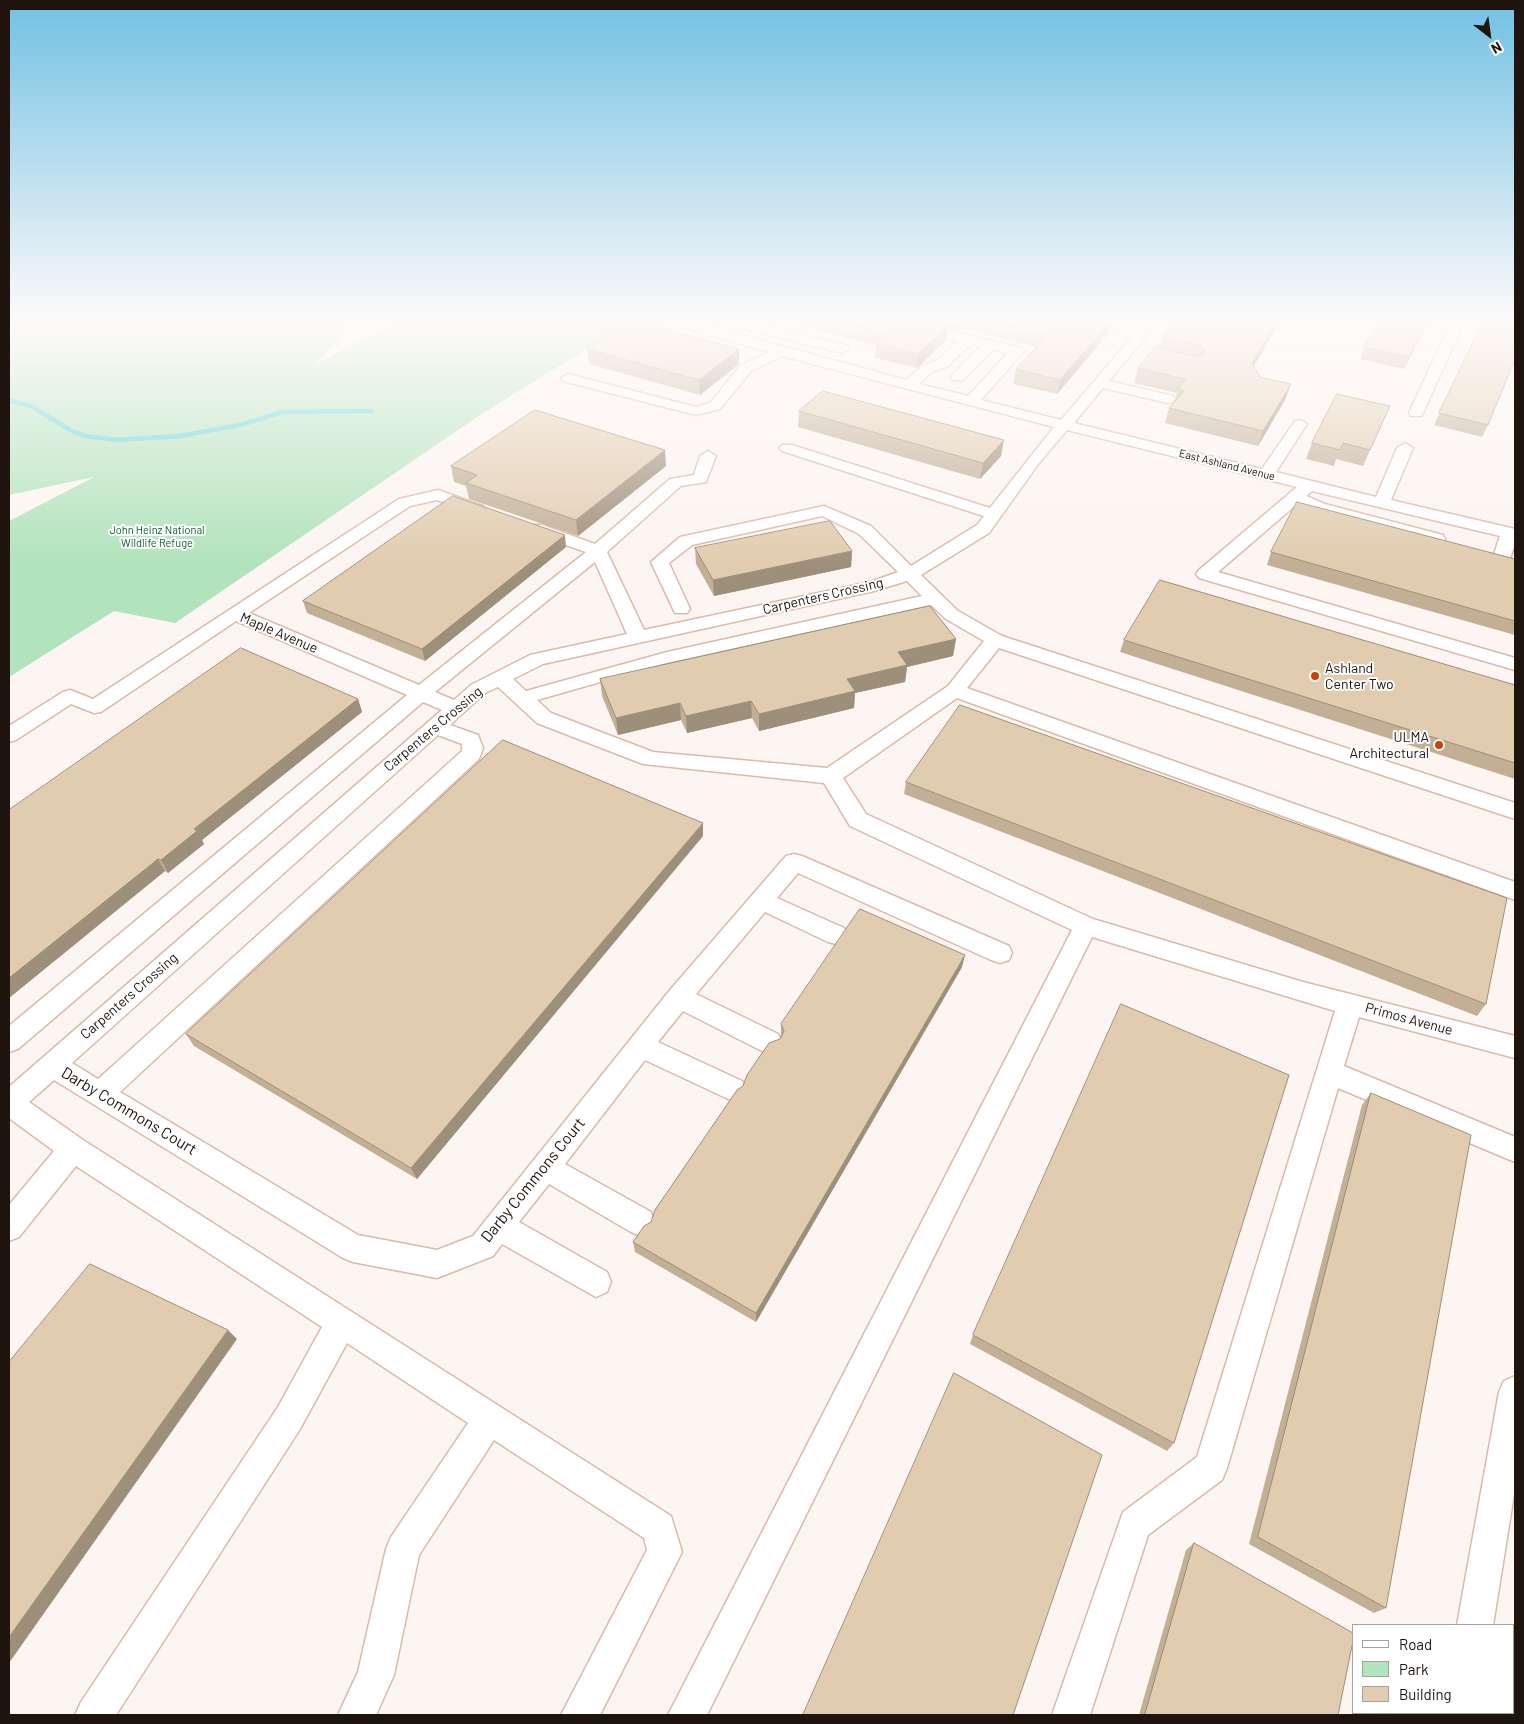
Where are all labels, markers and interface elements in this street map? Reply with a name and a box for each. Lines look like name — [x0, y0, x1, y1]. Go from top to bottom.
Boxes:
north arrow — [1464, 10, 1514, 60]
text: N — [1488, 39, 1505, 58]
street label: East Ashland Avenue — [1177, 447, 1277, 483]
park label: John Heinz National Wildlife Refuge — [109, 523, 205, 549]
street label: Carpenters Crossing — [761, 574, 885, 618]
street label: Maple Avenue — [238, 609, 320, 657]
place label: Ashland Center Two — [1325, 660, 1394, 692]
marker: Ashland Center Two — [1309, 670, 1321, 682]
street label: Carpenters Crossing — [380, 683, 486, 775]
place label: ULMA Architectural — [1349, 729, 1429, 762]
marker: ULMA Architectural — [1433, 739, 1445, 751]
street label: Carpenters Crossing — [77, 949, 181, 1043]
street label: Primos Avenue — [1363, 999, 1455, 1039]
street label: Darby Commons Court — [58, 1063, 200, 1159]
street label: Darby Commons Court — [477, 1114, 589, 1246]
legend — [1352, 1624, 1514, 1714]
text: Road — [1399, 1635, 1432, 1653]
text: Park — [1399, 1660, 1428, 1678]
text: Building — [1399, 1685, 1452, 1703]

